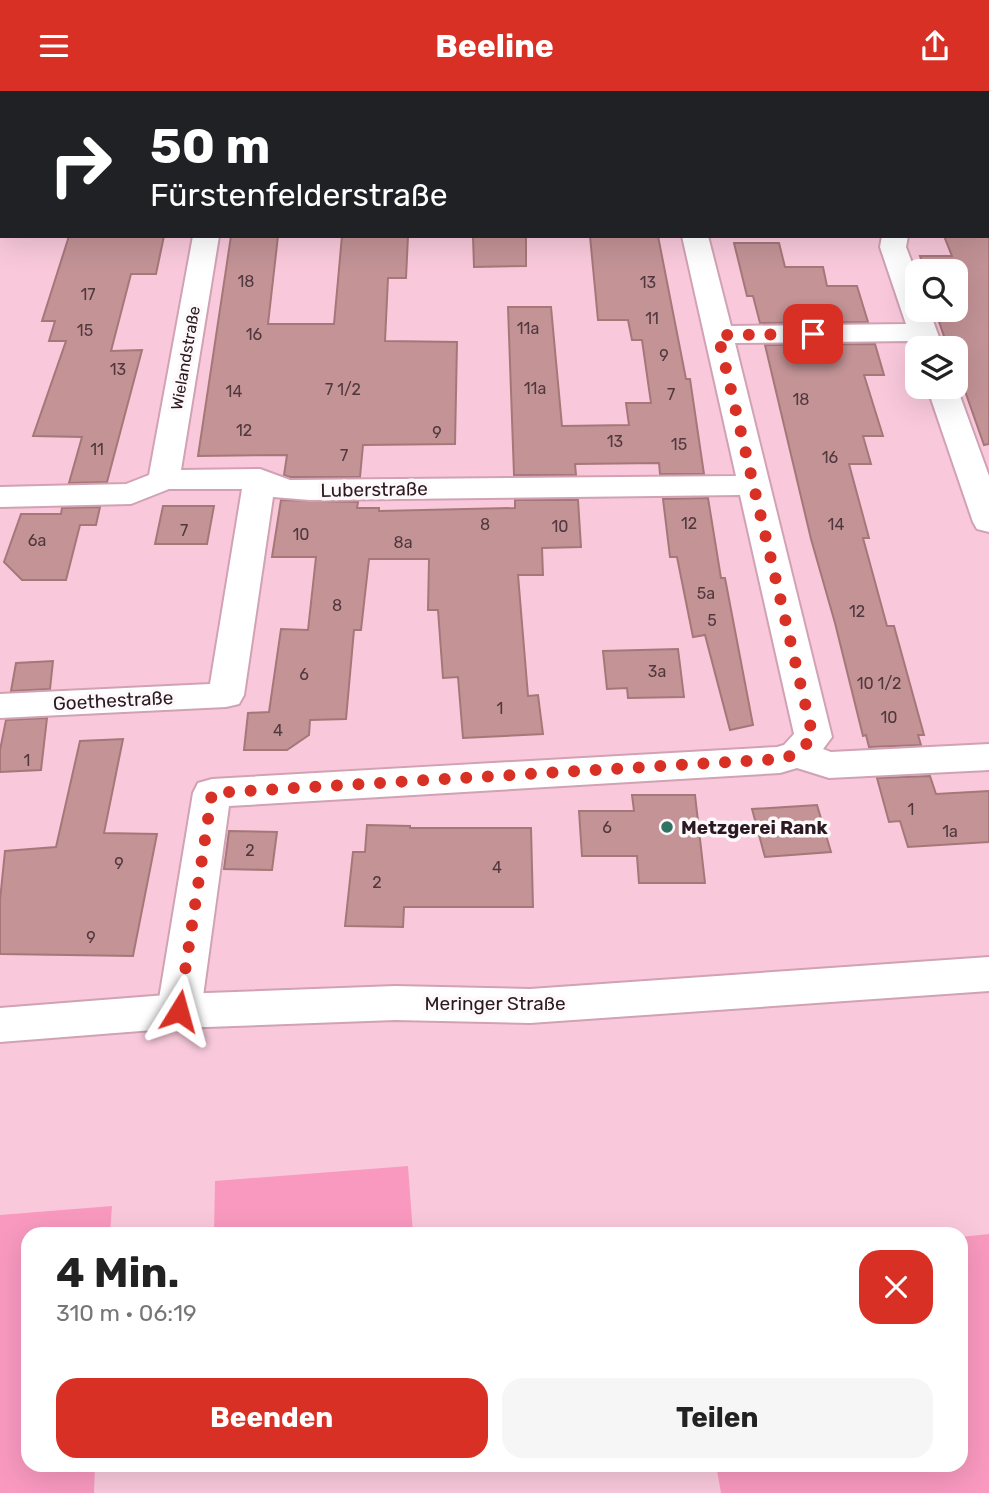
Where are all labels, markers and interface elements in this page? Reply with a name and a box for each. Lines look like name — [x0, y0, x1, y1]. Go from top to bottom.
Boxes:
icon: menu — [35, 27, 73, 65]
text: Beeline — [435, 27, 554, 65]
icon: share — [916, 27, 954, 65]
text: 50 m — [150, 117, 270, 175]
icon: right — [35, 119, 126, 210]
text: Fürstenfelderstraße — [150, 176, 448, 214]
map controls — [905, 259, 968, 399]
button: search — [905, 259, 968, 322]
house number: 18 — [237, 272, 255, 291]
house number: 13 — [640, 273, 656, 292]
house number: 17 — [80, 285, 96, 304]
pin — [783, 304, 843, 364]
street label: Wielandstraße — [167, 305, 204, 412]
house number: 11 — [645, 309, 659, 328]
icon: arrive — [794, 315, 832, 353]
house number: 11a — [517, 319, 539, 338]
house number: 15 — [77, 321, 93, 340]
house number: 16 — [246, 325, 263, 344]
button: layers — [905, 336, 968, 399]
house number: 9 — [659, 346, 669, 365]
house number: 13 — [110, 360, 126, 379]
house number: 11a — [524, 379, 546, 398]
house number: 7 1/2 — [325, 380, 361, 399]
house number: 14 — [226, 382, 242, 401]
house number: 7 — [667, 385, 675, 404]
house number: 18 — [792, 390, 810, 409]
house number: 12 — [236, 421, 252, 440]
house number: 9 — [432, 423, 442, 442]
house number: 13 — [607, 432, 623, 451]
house number: 15 — [671, 435, 687, 454]
house number: 11 — [90, 440, 104, 459]
house number: 7 — [340, 446, 348, 465]
house number: 16 — [822, 448, 839, 467]
street label: Luberstraße — [320, 477, 428, 502]
house number: 12 — [681, 514, 697, 533]
house number: 8 — [480, 515, 490, 534]
house number: 14 — [828, 515, 844, 534]
house number: 10 — [551, 517, 569, 536]
house number: 7 — [180, 521, 188, 540]
house number: 10 — [292, 525, 310, 544]
house number: 6a — [28, 531, 46, 550]
house number: 8a — [393, 533, 413, 552]
house number: 5a — [697, 584, 715, 603]
house number: 8 — [332, 596, 342, 615]
house number: 12 — [849, 602, 865, 621]
house number: 5 — [707, 611, 717, 630]
house number: 3a — [648, 662, 666, 681]
house number: 6 — [299, 665, 309, 684]
house number: 10 1/2 — [857, 674, 901, 693]
street label: Goethestraße — [52, 686, 174, 715]
house number: 1 — [497, 699, 503, 718]
house number: 10 — [880, 708, 898, 727]
house number: 4 — [273, 721, 283, 740]
house number: 1 — [24, 751, 30, 770]
house number: 1 — [908, 800, 914, 819]
place label: Metzgerei Rank — [681, 816, 828, 839]
house number: 6 — [602, 818, 612, 837]
marker: Metzgerei Rank — [659, 819, 675, 835]
house number: 1a — [942, 822, 958, 841]
house number: 2 — [245, 841, 255, 860]
house number: 9 — [114, 854, 124, 873]
house number: 4 — [492, 858, 502, 877]
house number: 2 — [372, 873, 382, 892]
house number: 9 — [86, 928, 96, 947]
position arrow — [142, 974, 216, 1048]
street label: Meringer Straße — [424, 992, 566, 1015]
text: 4 Min. — [56, 1248, 179, 1298]
button: close — [859, 1250, 933, 1324]
text: 310 m · 06:19 — [56, 1299, 197, 1327]
button: Beenden — [56, 1378, 488, 1458]
button: Teilen — [502, 1378, 933, 1458]

